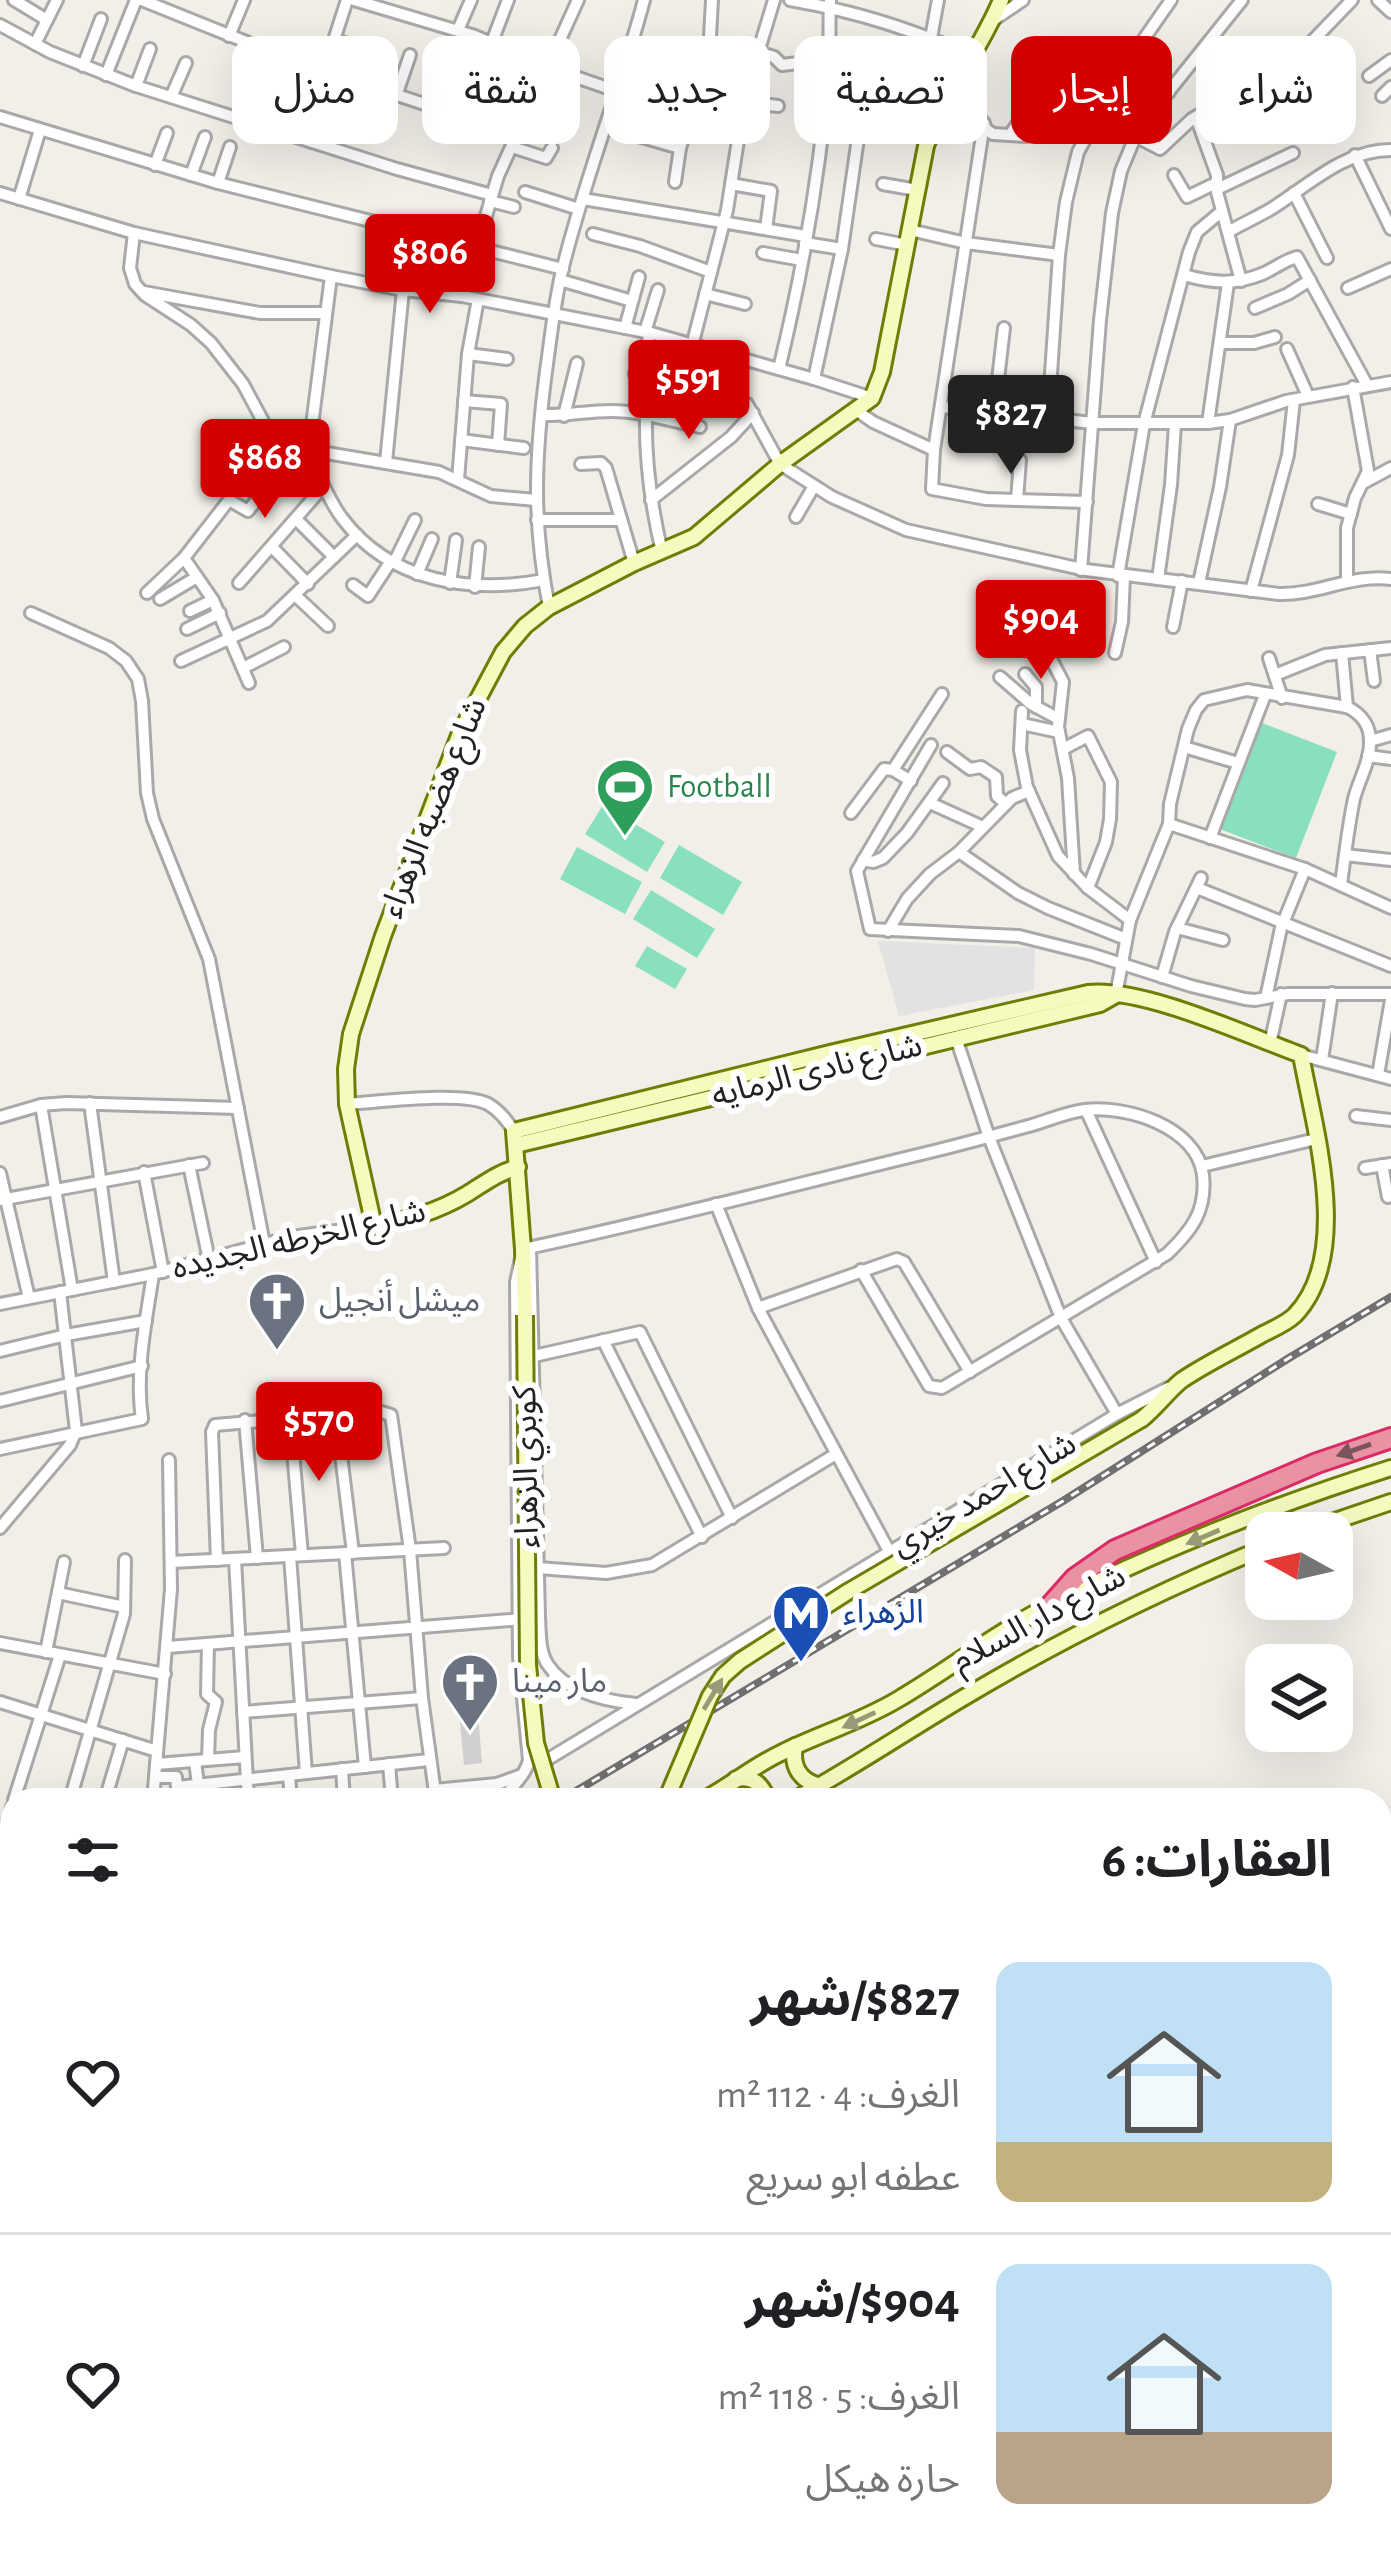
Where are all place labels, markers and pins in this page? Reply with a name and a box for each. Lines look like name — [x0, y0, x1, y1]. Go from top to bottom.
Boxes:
pin: $806 — [359, 214, 501, 316]
pin: $591 — [618, 340, 760, 442]
pin: $827 — [940, 375, 1082, 477]
pin: $868 — [194, 419, 336, 521]
pin: $904 — [970, 580, 1112, 682]
sports icon: Football — [594, 756, 656, 838]
place label: Football — [667, 771, 772, 804]
church icon: ميشل أنجيل — [246, 1270, 308, 1352]
place label: ميشل أنجيل — [319, 1279, 480, 1319]
pin: $570 — [248, 1382, 390, 1484]
metro station icon: الزهراء — [770, 1582, 832, 1664]
place label: الزهراء — [843, 1597, 924, 1631]
church icon: مار مينا — [439, 1651, 501, 1733]
place label: مار مينا — [512, 1666, 607, 1700]

